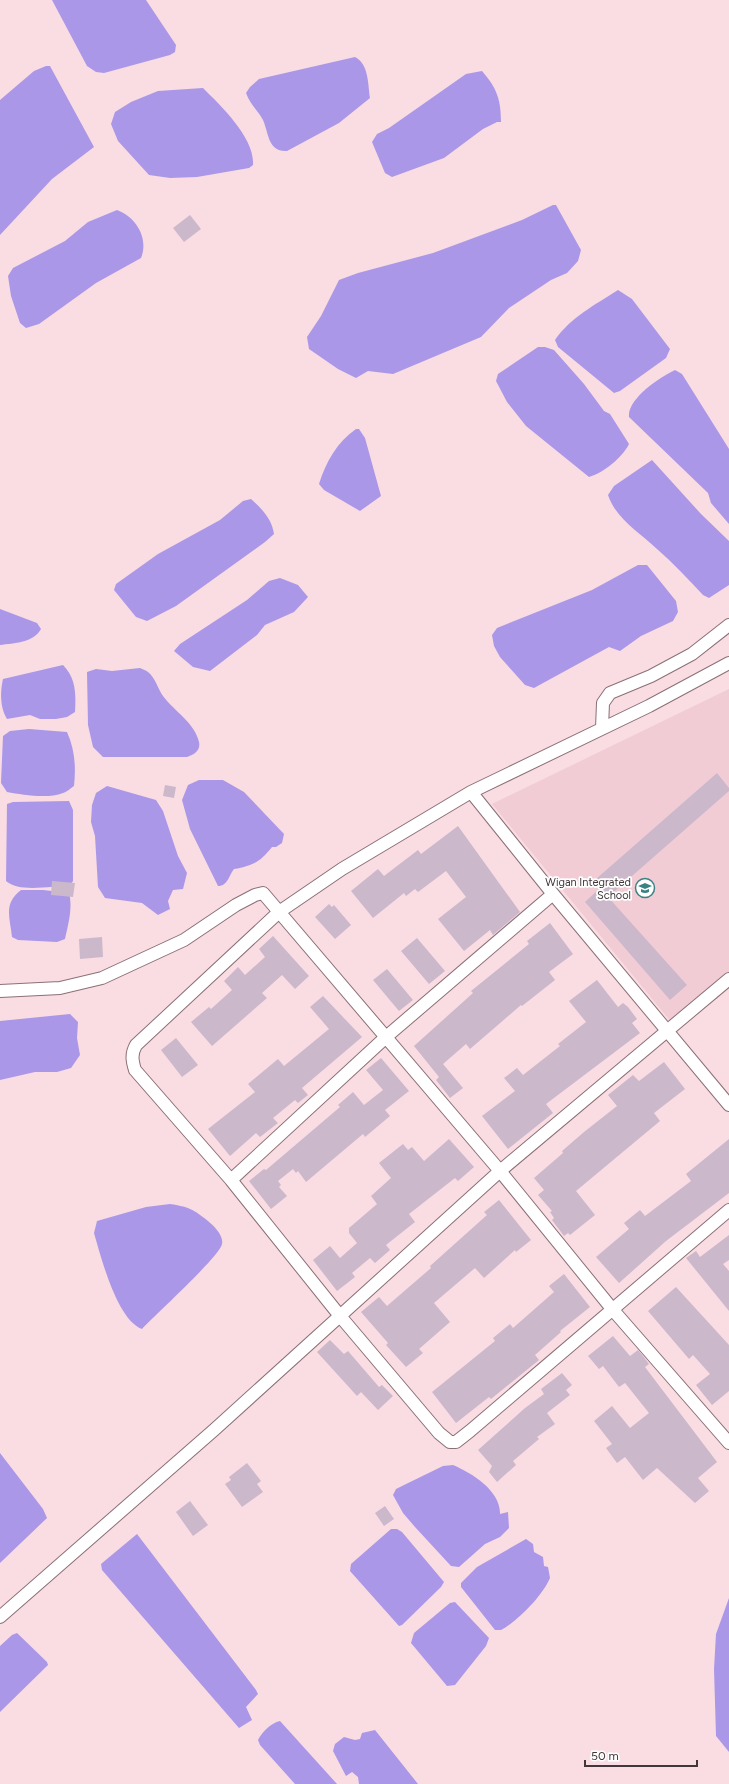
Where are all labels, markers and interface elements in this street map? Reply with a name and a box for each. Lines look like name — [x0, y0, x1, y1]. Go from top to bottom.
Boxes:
place label: Wigan Integrated School — [545, 876, 631, 902]
school or university icon: Wigan Integrated School — [634, 877, 656, 899]
scale bar — [585, 1742, 697, 1768]
text: 50 m — [591, 1749, 619, 1763]

